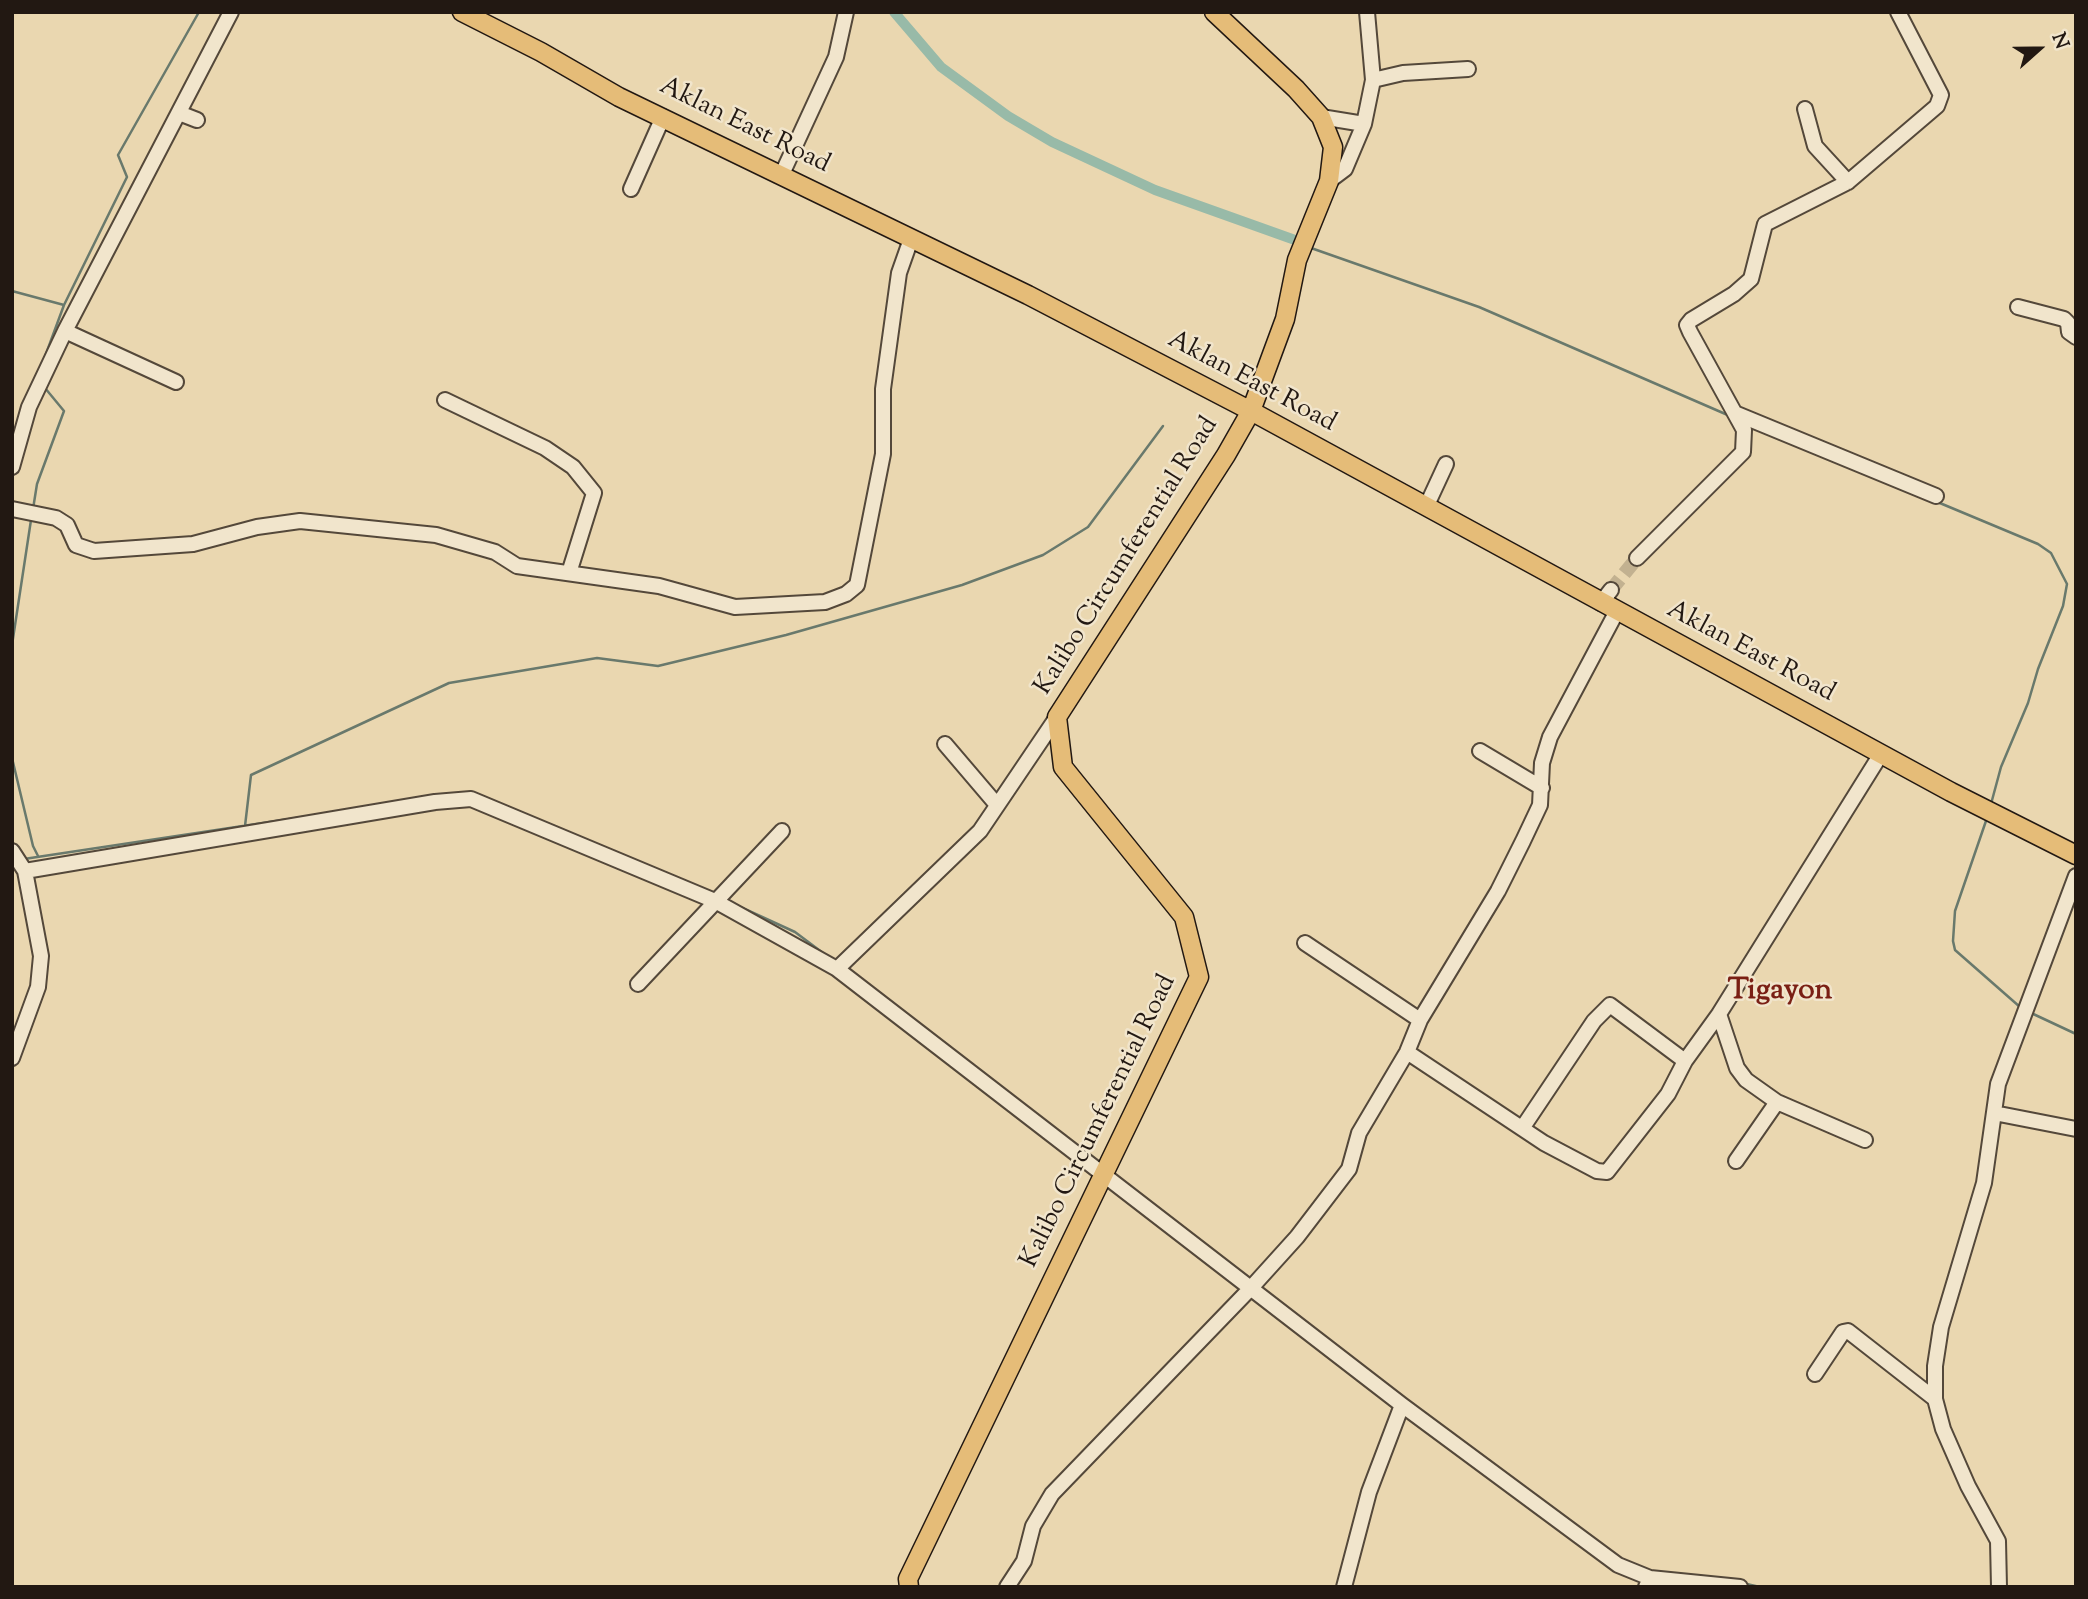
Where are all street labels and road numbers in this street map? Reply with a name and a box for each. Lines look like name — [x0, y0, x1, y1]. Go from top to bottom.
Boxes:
street label: Aklan East Road — [653, 72, 835, 182]
street label: Aklan East Road — [1161, 326, 1341, 440]
street label: Kalibo Circumferential Road — [1029, 412, 1227, 702]
street label: Aklan East Road — [1660, 596, 1840, 710]
street label: Kalibo Circumferential Road — [1015, 970, 1185, 1274]

